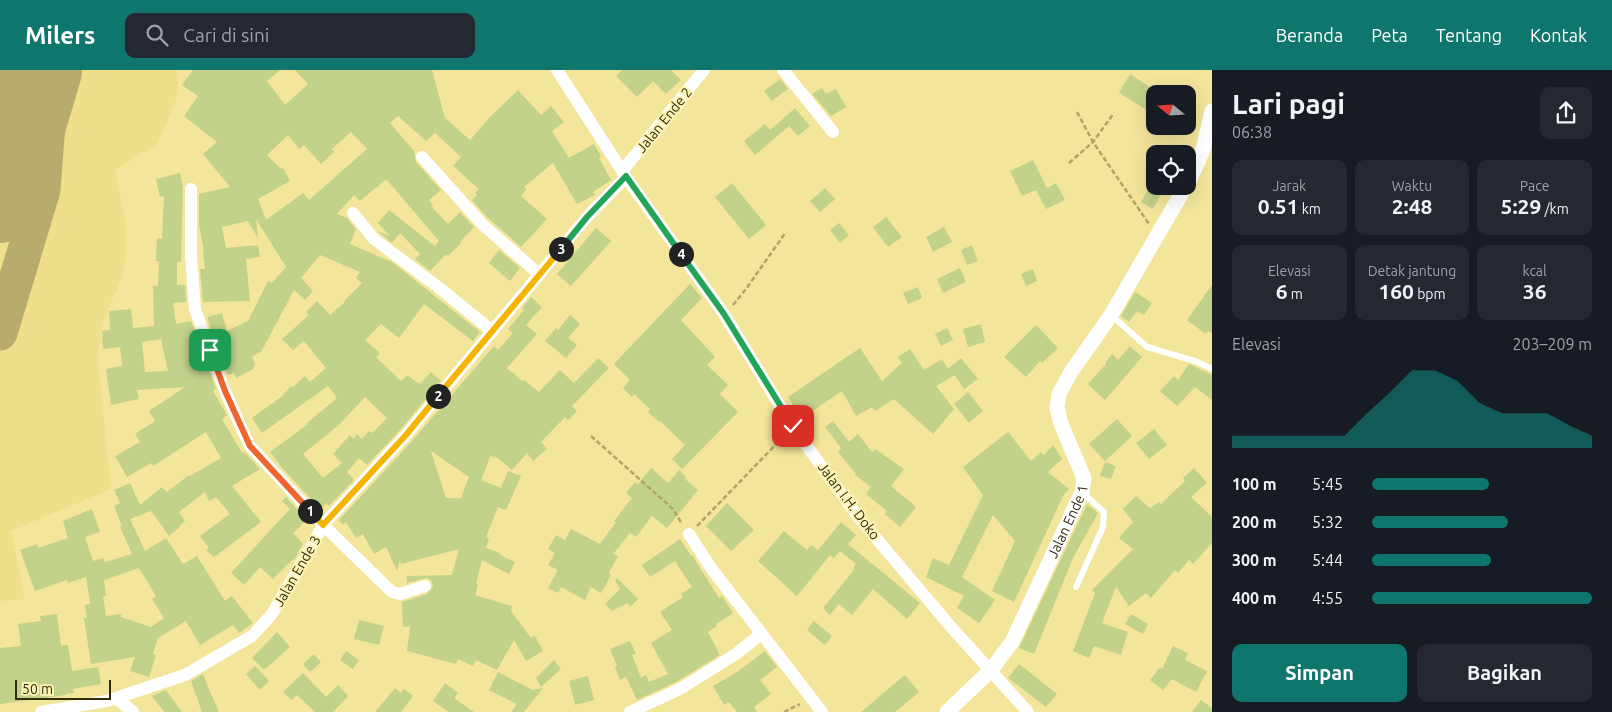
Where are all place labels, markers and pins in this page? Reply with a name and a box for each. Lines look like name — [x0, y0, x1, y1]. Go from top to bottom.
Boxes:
pin: 3 — [548, 236, 574, 262]
pin: 4 — [668, 242, 694, 266]
pin — [189, 329, 231, 371]
pin: 2 — [426, 384, 450, 408]
pin — [772, 405, 814, 447]
pin: 1 — [298, 498, 322, 524]

